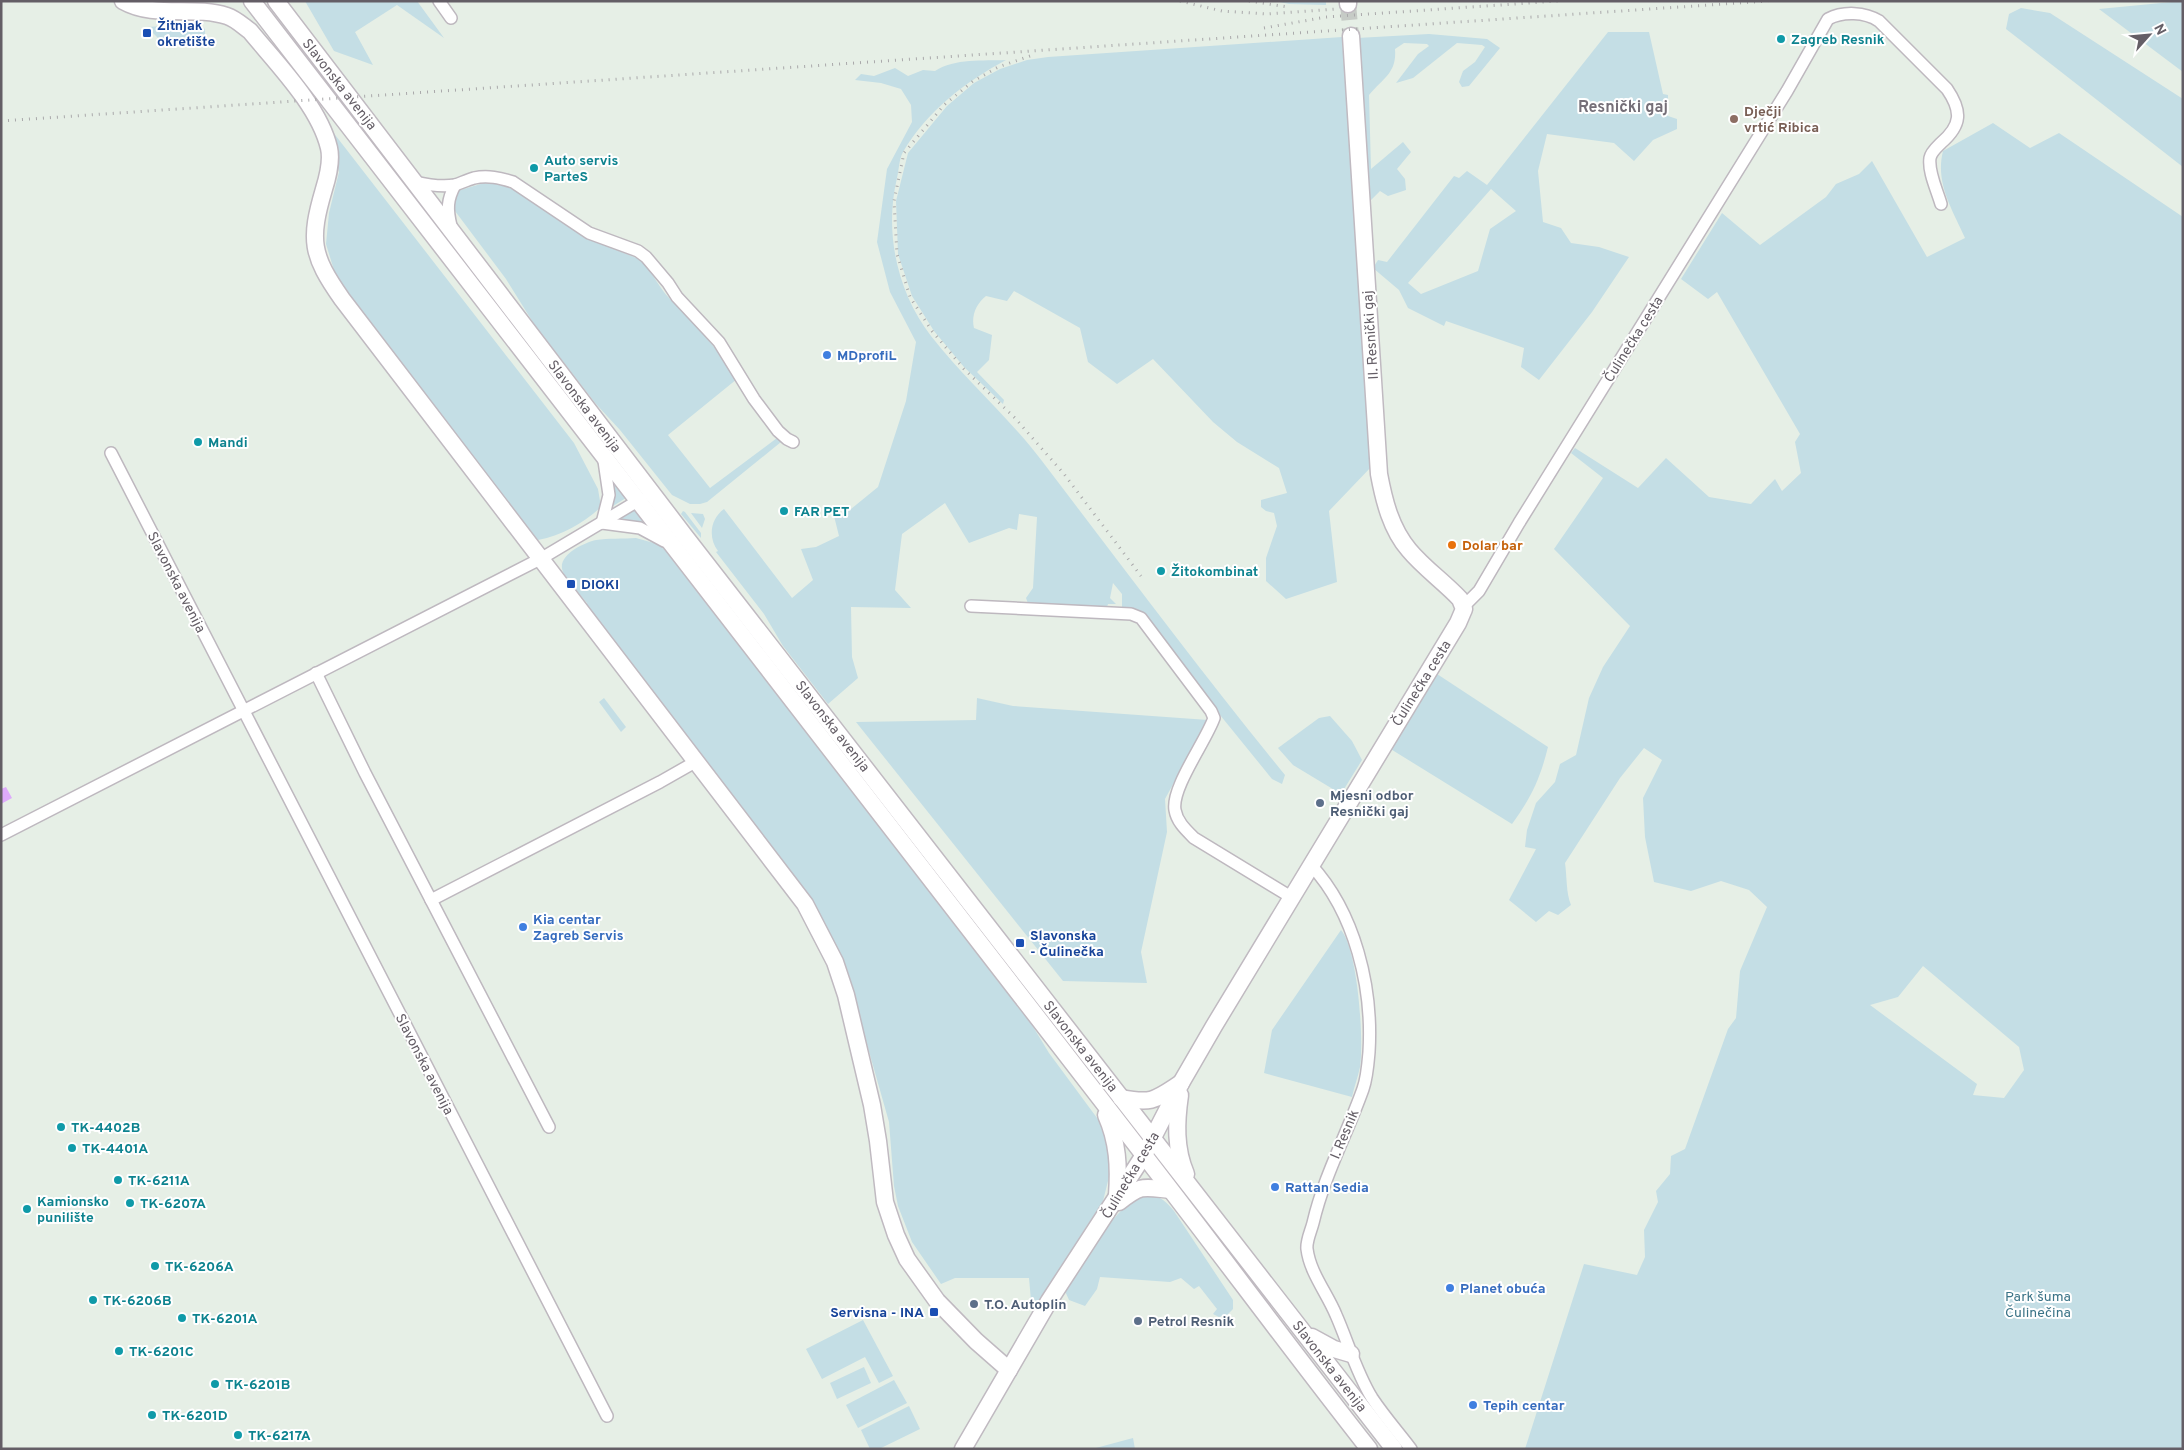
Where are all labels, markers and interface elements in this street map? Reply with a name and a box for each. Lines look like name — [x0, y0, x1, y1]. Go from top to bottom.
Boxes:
north arrow — [2124, 10, 2174, 60]
place label: Žitnjak okretište — [157, 17, 215, 51]
text: N — [2149, 21, 2169, 38]
marker: Žitnjak okretište — [141, 27, 153, 39]
place label: Zagreb Resnik — [1791, 32, 1885, 49]
marker: Zagreb Resnik — [1775, 33, 1787, 45]
street label: Slavonska avenija — [298, 36, 380, 134]
district label: Resnički gaj — [1578, 98, 1668, 118]
place label: Dječji vrtić Ribica — [1744, 104, 1819, 137]
marker: Dječji vrtić Ribica — [1728, 113, 1740, 125]
place label: Auto servis ParteS — [544, 153, 619, 186]
marker: Auto servis ParteS — [528, 162, 540, 174]
street label: II. Resnički gaj — [1360, 290, 1383, 380]
street label: Čulinečka cesta — [1600, 293, 1668, 386]
place label: MDprofiL — [837, 348, 897, 365]
marker: MDprofiL — [821, 349, 833, 361]
street label: Slavonska avenija — [544, 357, 624, 456]
place label: Mandi — [208, 435, 248, 452]
marker: Mandi — [192, 436, 204, 448]
place label: FAR PET — [794, 504, 849, 521]
marker: FAR PET — [778, 505, 790, 517]
street label: Slavonska avenija — [143, 529, 209, 636]
place label: Dolar bar — [1462, 538, 1523, 555]
marker: Dolar bar — [1446, 539, 1458, 551]
place label: Žitokombinat — [1171, 563, 1258, 581]
marker: Žitokombinat — [1155, 565, 1167, 577]
place label: DIOKI — [581, 577, 619, 594]
marker: DIOKI — [565, 578, 577, 590]
street label: Čulinečka cesta — [1388, 637, 1456, 730]
street label: Slavonska avenija — [791, 678, 873, 776]
place label: Mjesni odbor Resnički gaj — [1330, 788, 1414, 821]
marker: Mjesni odbor Resnički gaj — [1314, 797, 1326, 809]
place label: Kia centar Zagreb Servis — [533, 912, 624, 945]
marker: Kia centar Zagreb Servis — [517, 921, 529, 933]
place label: Slavonska - Čulinečka — [1030, 928, 1104, 961]
marker: Slavonska - Čulinečka — [1014, 937, 1026, 949]
street label: Slavonska avenija — [1039, 998, 1121, 1096]
street label: Slavonska avenija — [391, 1011, 457, 1118]
street label: I. Resnik — [1327, 1107, 1363, 1162]
place label: TK-4402B — [71, 1120, 140, 1137]
marker: TK-4402B — [55, 1121, 67, 1133]
street label: Čulinečka cesta — [1098, 1129, 1164, 1222]
place label: TK-4401A — [82, 1141, 148, 1158]
marker: TK-4401A — [66, 1142, 78, 1154]
place label: TK-6211A — [128, 1173, 190, 1190]
marker: TK-6211A — [112, 1174, 124, 1186]
place label: Rattan Sedia — [1285, 1180, 1369, 1197]
marker: Rattan Sedia — [1269, 1181, 1281, 1193]
place label: Kamionsko punilište — [37, 1194, 109, 1227]
place label: TK-6207A — [140, 1196, 206, 1213]
marker: TK-6207A — [124, 1197, 136, 1209]
marker: Kamionsko punilište — [21, 1203, 33, 1215]
place label: TK-6206A — [165, 1259, 234, 1276]
marker: TK-6206A — [149, 1260, 161, 1272]
place label: Planet obuća — [1460, 1281, 1546, 1298]
marker: Planet obuća — [1444, 1282, 1456, 1294]
park label: Park šuma Čulinečina — [2005, 1289, 2071, 1322]
place label: TK-6206B — [103, 1293, 172, 1310]
marker: TK-6206B — [87, 1294, 99, 1306]
place label: T.O. Autoplin — [984, 1297, 1067, 1314]
marker: T.O. Autoplin — [968, 1298, 980, 1310]
place label: Servisna - INA — [830, 1305, 924, 1322]
marker: Servisna - INA — [928, 1306, 940, 1318]
place label: TK-6201A — [192, 1311, 258, 1328]
marker: TK-6201A — [176, 1312, 188, 1324]
place label: Petrol Resnik — [1148, 1314, 1234, 1331]
marker: Petrol Resnik — [1132, 1315, 1144, 1327]
street label: Slavonska avenija — [1288, 1318, 1370, 1416]
place label: TK-6201C — [129, 1344, 194, 1361]
marker: TK-6201C — [113, 1345, 125, 1357]
place label: TK-6201B — [225, 1377, 291, 1394]
marker: TK-6201B — [209, 1378, 221, 1390]
place label: Tepih centar — [1483, 1398, 1565, 1415]
marker: Tepih centar — [1467, 1399, 1479, 1411]
place label: TK-6201D — [162, 1408, 228, 1425]
marker: TK-6201D — [146, 1409, 158, 1421]
place label: TK-6217A — [248, 1428, 311, 1445]
marker: TK-6217A — [232, 1429, 244, 1441]

